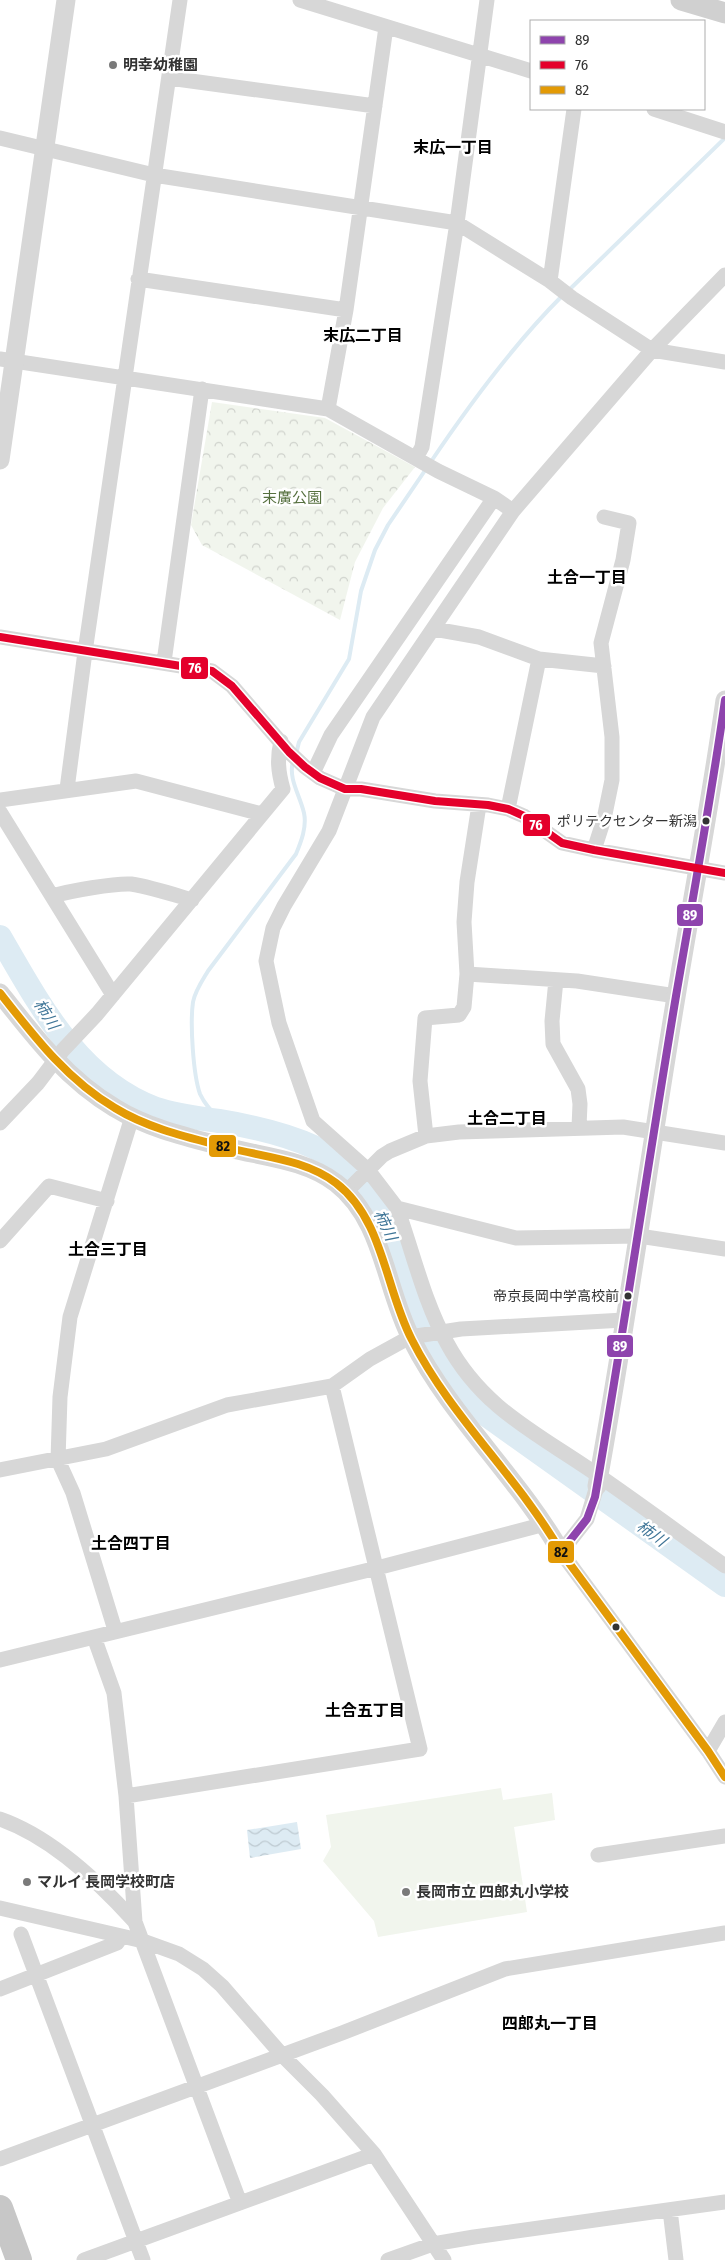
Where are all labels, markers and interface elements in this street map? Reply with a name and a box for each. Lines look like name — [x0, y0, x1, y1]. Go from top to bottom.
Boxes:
legend — [530, 20, 705, 110]
text: 89 — [575, 31, 590, 49]
place label: 明幸幼稚園 — [123, 56, 198, 74]
text: 76 — [575, 56, 588, 74]
marker: 明幸幼稚園 — [107, 59, 119, 71]
text: 82 — [575, 81, 589, 99]
district label: 末広一丁目 — [413, 138, 493, 157]
district label: 末広二丁目 — [323, 326, 403, 345]
park label: 末廣公園 — [262, 489, 322, 507]
district label: 土合一丁目 — [547, 568, 627, 587]
line badge: 76 — [180, 656, 209, 680]
text: 76 — [188, 660, 202, 677]
line badge: 76 — [522, 813, 551, 837]
place label: ポリテクセンター新潟 — [557, 813, 697, 830]
marker: ポリテクセンター新潟 — [701, 816, 711, 826]
text: 76 — [529, 817, 543, 834]
line badge: 89 — [676, 903, 704, 927]
text: 89 — [683, 907, 697, 924]
water label: 柿川 — [30, 996, 64, 1035]
district label: 土合二丁目 — [467, 1109, 547, 1128]
line badge: 82 — [208, 1134, 237, 1158]
text: 82 — [216, 1138, 230, 1155]
water label: 柿川 — [370, 1207, 402, 1246]
district label: 土合三丁目 — [68, 1240, 148, 1259]
place label: 帝京長岡中学高校前 — [493, 1288, 619, 1305]
marker: 帝京長岡中学高校前 — [623, 1291, 633, 1301]
line badge: 89 — [606, 1334, 634, 1358]
text: 89 — [613, 1338, 627, 1355]
water label: 柿川 — [633, 1516, 672, 1552]
district label: 土合四丁目 — [91, 1534, 171, 1553]
line badge: 82 — [547, 1540, 575, 1564]
text: 82 — [554, 1544, 568, 1561]
unlabelled marker — [611, 1622, 621, 1632]
district label: 土合五丁目 — [325, 1701, 405, 1720]
place label: マルイ 長岡学校町店 — [37, 1873, 175, 1891]
marker: マルイ 長岡学校町店 — [21, 1876, 33, 1888]
place label: 長岡市立 四郎丸小学校 — [416, 1883, 569, 1901]
marker: 長岡市立 四郎丸小学校 — [400, 1886, 412, 1898]
district label: 四郎丸一丁目 — [502, 2014, 598, 2033]

